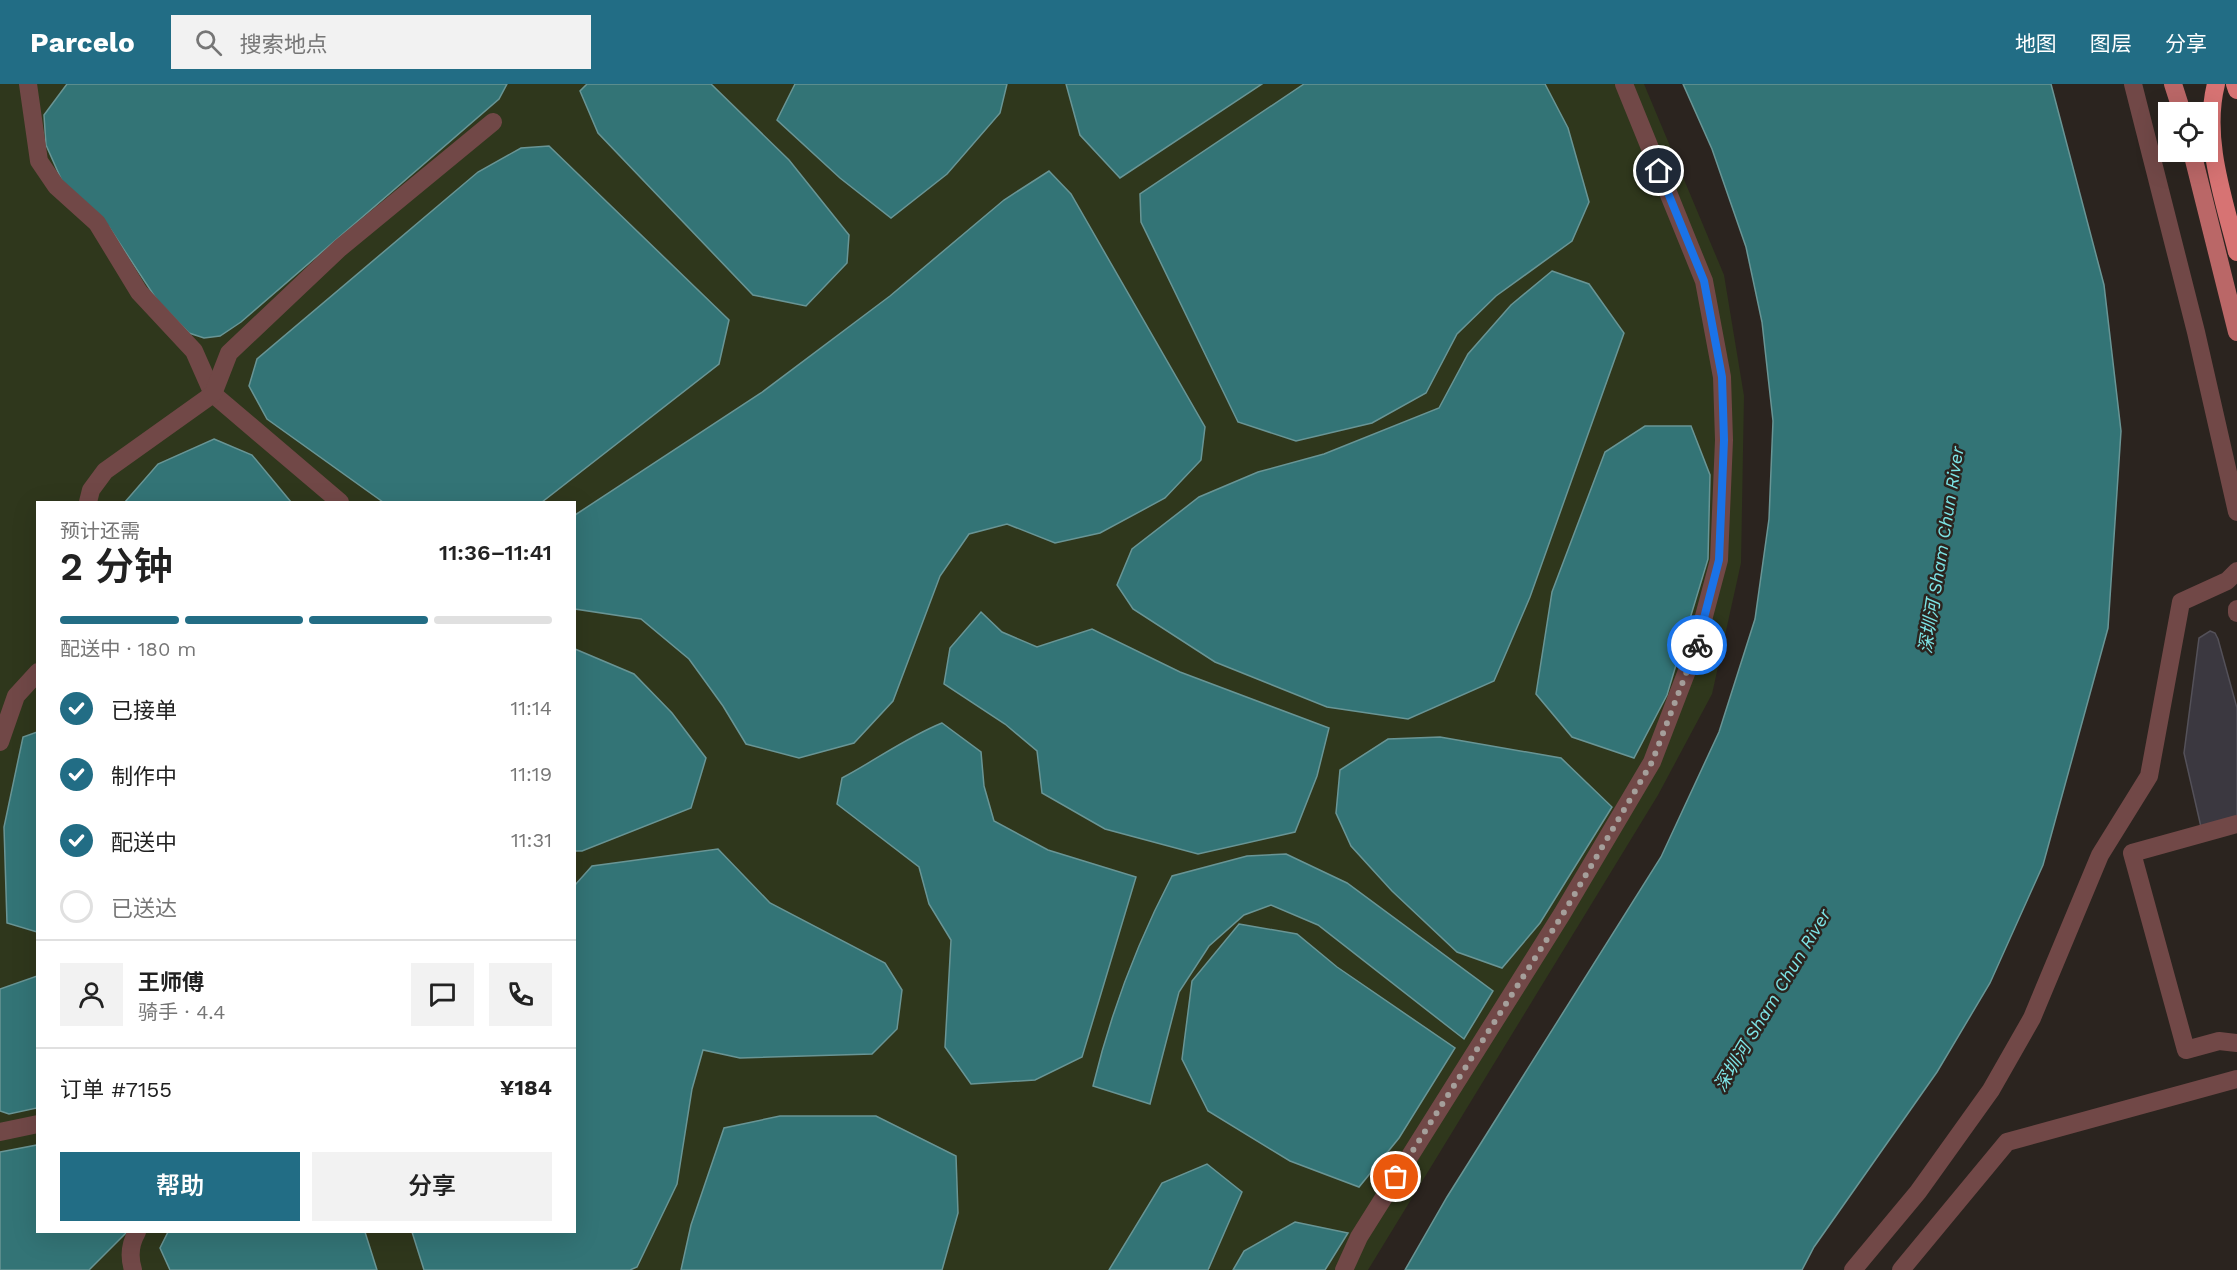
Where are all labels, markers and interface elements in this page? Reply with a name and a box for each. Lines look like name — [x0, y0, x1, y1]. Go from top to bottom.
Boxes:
search box — [171, 15, 591, 69]
text: Parcelo — [30, 26, 135, 59]
icon: search — [192, 26, 225, 59]
text: 地图 — [2015, 31, 2057, 56]
text: 图层 — [2090, 31, 2132, 56]
text: 分享 — [2165, 31, 2207, 56]
text: 搜索地点 — [240, 32, 328, 57]
map controls — [2158, 102, 2218, 162]
button: locate — [2158, 102, 2218, 162]
pin — [1633, 145, 1684, 196]
icon: home — [1642, 154, 1675, 187]
water label: 深圳河 Sham Chun River — [1914, 444, 1968, 655]
text: 预计还需 — [60, 519, 140, 543]
text: 11:36–11:41 — [439, 540, 552, 565]
text: 2 分钟 — [60, 544, 173, 589]
courier — [1667, 615, 1727, 675]
icon: bike — [1681, 629, 1714, 662]
text: 配送中 · 180 m — [60, 637, 196, 661]
icon: check — [60, 692, 93, 725]
text: 11:14 — [510, 696, 552, 720]
text: 已接单 — [111, 698, 177, 723]
icon: check — [60, 758, 93, 791]
text: 11:19 — [510, 762, 552, 786]
text: 制作中 — [111, 764, 177, 789]
icon: check — [60, 824, 93, 857]
text: 11:31 — [511, 828, 552, 852]
text: 配送中 — [111, 830, 177, 855]
text: 已送达 — [111, 896, 177, 921]
water label: 深圳河 Sham Chun River — [1709, 904, 1835, 1095]
button: person — [60, 963, 123, 1026]
button: chat — [411, 963, 474, 1026]
button: phone — [489, 963, 552, 1026]
text: 王师傅 — [138, 970, 204, 995]
text: 骑手 · 4.4 — [138, 1000, 226, 1024]
text: ¥184 — [500, 1075, 552, 1100]
text: 订单 #7155 — [60, 1077, 172, 1102]
pin — [1370, 1151, 1421, 1202]
button: 帮助 — [60, 1152, 300, 1221]
button: 分享 — [312, 1152, 552, 1221]
icon: bag — [1379, 1160, 1412, 1193]

